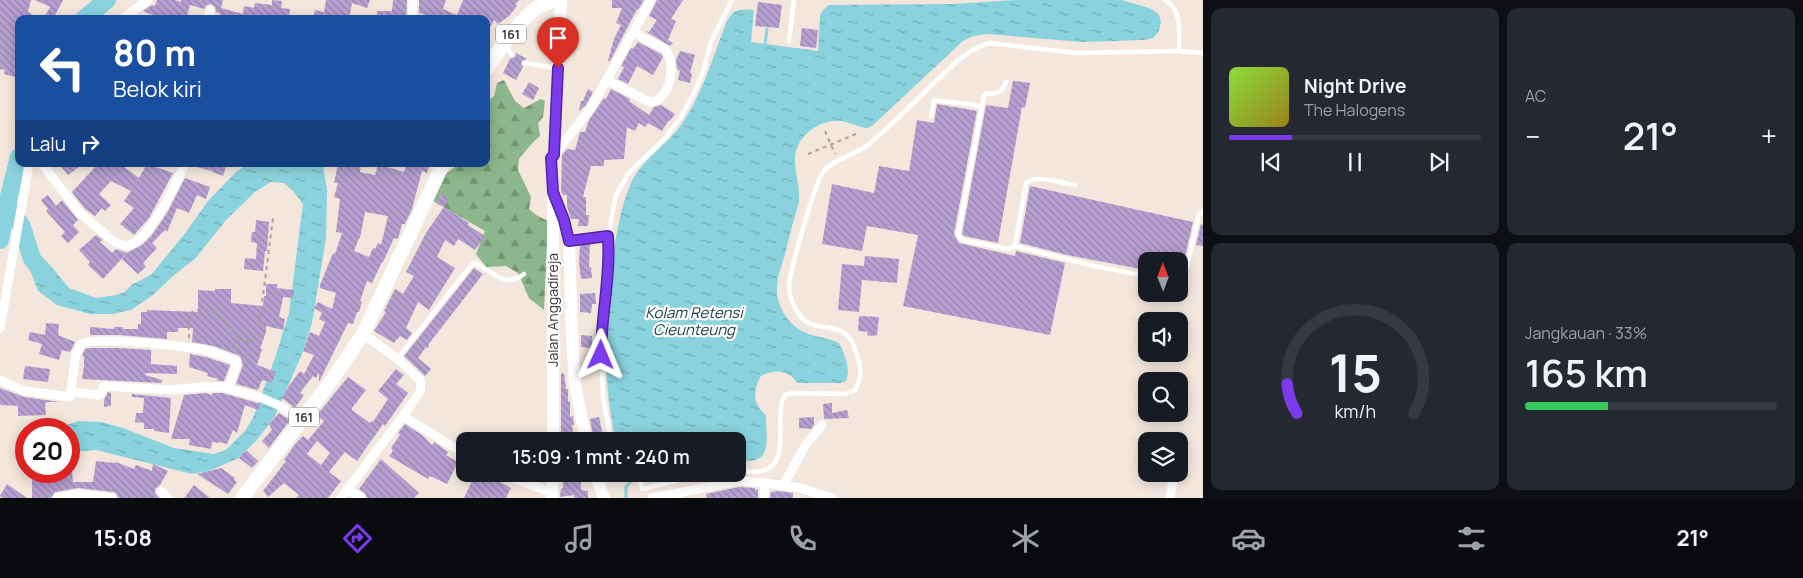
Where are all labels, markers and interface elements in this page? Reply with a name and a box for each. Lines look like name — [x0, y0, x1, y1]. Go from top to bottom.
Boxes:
pin — [537, 17, 579, 68]
road number: 161 — [496, 24, 526, 44]
icon: arrive — [544, 24, 572, 52]
text: 80 m — [113, 29, 196, 77]
icon: left — [30, 35, 95, 100]
text: Night Drive — [1304, 73, 1406, 99]
text: Belok kiri — [113, 74, 202, 104]
text: AC — [1525, 85, 1546, 107]
text: The Halogens — [1304, 99, 1405, 121]
text: 21° — [1623, 109, 1678, 161]
text: − — [1525, 117, 1540, 155]
text: + — [1761, 117, 1777, 155]
icon: right — [76, 130, 104, 158]
text: Lalu — [30, 131, 66, 157]
icon: previous — [1257, 148, 1285, 176]
icon: pause — [1341, 148, 1369, 176]
icon: next — [1425, 148, 1453, 176]
north arrow — [1138, 252, 1188, 302]
map controls — [1138, 252, 1188, 482]
street label: Jalan Anggadireja — [543, 253, 562, 367]
water label: Kolam Retensi Cieunteung — [645, 302, 745, 340]
button: sound — [1138, 312, 1188, 362]
text: Jangkauan · 33% — [1525, 322, 1647, 344]
position arrow — [574, 328, 626, 380]
text: 15 — [1328, 337, 1382, 408]
text: 165 km — [1525, 346, 1648, 398]
button: search — [1138, 372, 1188, 422]
text: km/h — [1334, 399, 1376, 423]
road number: 161 — [289, 408, 319, 427]
speed limit sign: 20 — [15, 418, 80, 483]
button: layers — [1138, 432, 1188, 482]
text: 15:09 · 1 mnt · 240 m — [512, 444, 690, 470]
icon: directions — [340, 521, 375, 556]
icon: music — [562, 521, 597, 556]
icon: phone — [785, 521, 820, 556]
icon: climate — [1008, 521, 1043, 556]
icon: car — [1231, 521, 1266, 556]
icon: filters — [1454, 521, 1489, 556]
text: 15:08 — [94, 523, 152, 553]
text: 21° — [1676, 523, 1709, 553]

